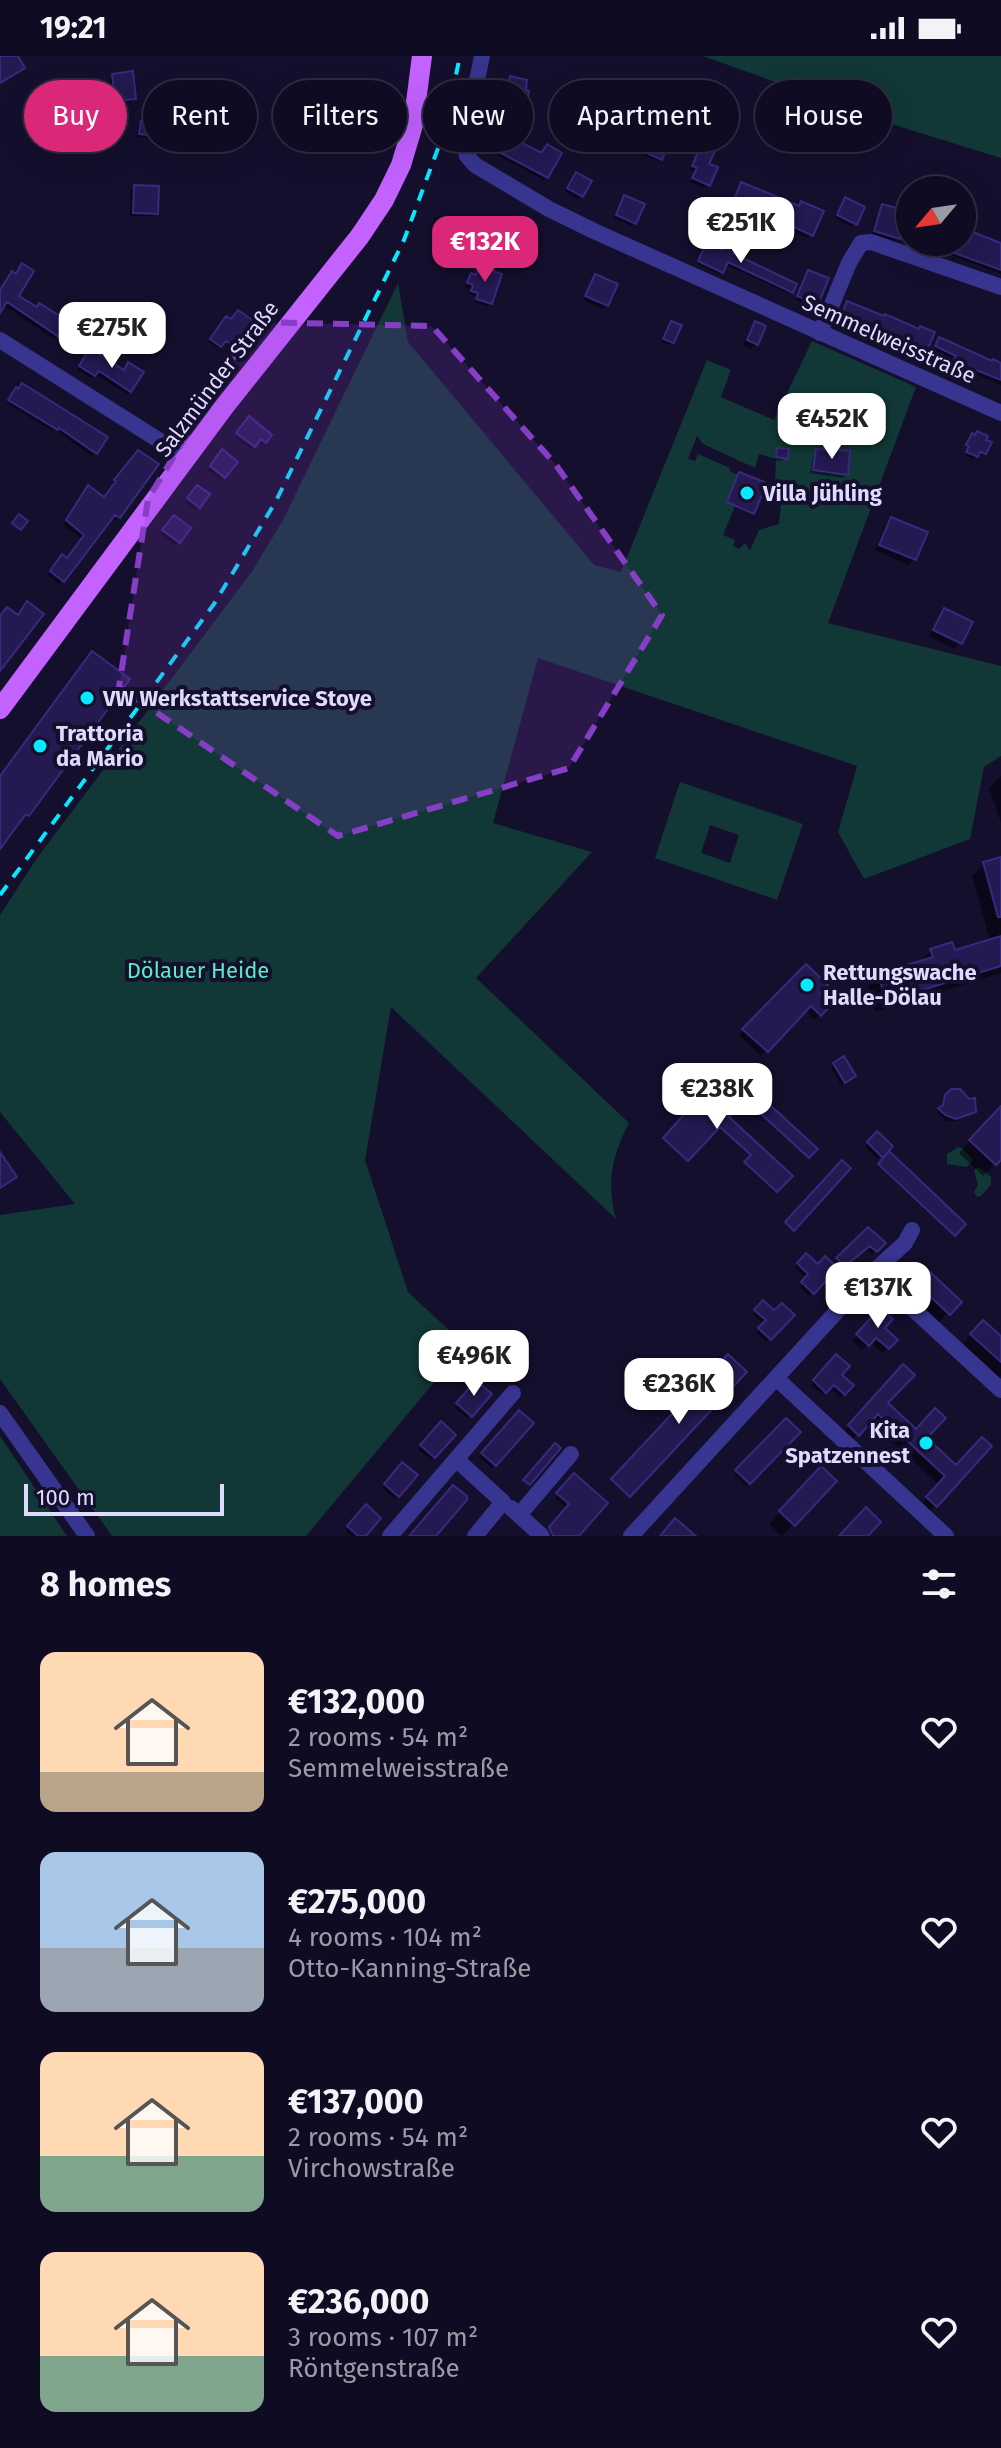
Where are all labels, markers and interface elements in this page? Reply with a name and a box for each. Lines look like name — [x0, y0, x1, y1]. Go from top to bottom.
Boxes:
text: 19:21 — [40, 10, 107, 46]
chip: Buy — [24, 80, 127, 152]
chip: Rent — [143, 80, 257, 152]
chip: Filters — [273, 80, 407, 152]
chip: New — [423, 80, 533, 152]
chip: Apartment — [549, 80, 739, 152]
chip: House — [755, 80, 892, 152]
north arrow — [896, 176, 976, 256]
map controls — [896, 176, 976, 256]
pin: €251K — [685, 197, 797, 265]
text: €251K — [706, 207, 776, 238]
pin: €132K — [429, 216, 541, 284]
text: €132K — [450, 226, 520, 257]
street label: Semmelweisstraße — [798, 289, 980, 389]
street label: Salzmünder Straße — [149, 296, 285, 462]
pin: €275K — [56, 302, 168, 370]
text: €275K — [77, 312, 147, 343]
pin: €452K — [776, 393, 888, 461]
text: €452K — [796, 403, 868, 434]
place label: Villa Jühling — [762, 480, 883, 507]
marker: Villa Jühling — [738, 484, 756, 502]
place label: VW Werkstattservice Stoye — [102, 685, 372, 712]
marker: VW Werkstattservice Stoye — [78, 689, 96, 707]
place label: Trattoria da Mario — [56, 720, 144, 772]
marker: Trattoria da Mario — [31, 737, 49, 755]
park label: Dölauer Heide — [127, 957, 269, 984]
place label: Rettungswache Halle-Dölau — [823, 959, 977, 1011]
marker: Rettungswache Halle-Dölau — [798, 976, 816, 994]
pin: €238K — [661, 1063, 773, 1131]
text: €238K — [680, 1073, 754, 1104]
pin: €137K — [822, 1262, 934, 1330]
text: €137K — [844, 1272, 912, 1303]
pin: €496K — [418, 1330, 530, 1398]
text: €496K — [437, 1340, 511, 1371]
pin: €236K — [623, 1358, 735, 1426]
text: €236K — [642, 1368, 716, 1399]
place label: Kita Spatzennest — [785, 1417, 910, 1469]
marker: Kita Spatzennest — [917, 1434, 935, 1452]
scale bar — [24, 1480, 224, 1516]
text: 100 m — [36, 1484, 95, 1511]
icon: filters — [917, 1562, 961, 1606]
text: 8 homes — [40, 1564, 171, 1605]
text: €132,000 — [288, 1681, 425, 1722]
icon: home — [104, 1684, 200, 1780]
icon: heart — [917, 1710, 961, 1754]
text: 2 rooms · 54 m² — [288, 1722, 468, 1753]
text: Semmelweisstraße — [288, 1753, 509, 1784]
text: €275,000 — [288, 1881, 426, 1922]
icon: home — [104, 1884, 200, 1980]
icon: heart — [917, 1910, 961, 1954]
text: 4 rooms · 104 m² — [288, 1922, 482, 1953]
text: Otto-Kanning-Straße — [288, 1953, 531, 1984]
text: €137,000 — [288, 2081, 424, 2122]
icon: home — [104, 2084, 200, 2180]
icon: heart — [917, 2110, 961, 2154]
text: 2 rooms · 54 m² — [288, 2122, 468, 2153]
text: Virchowstraße — [288, 2153, 455, 2184]
text: €236,000 — [288, 2281, 429, 2322]
icon: home — [104, 2284, 200, 2380]
icon: heart — [917, 2310, 961, 2354]
text: 3 rooms · 107 m² — [288, 2322, 478, 2353]
text: Röntgenstraße — [288, 2353, 460, 2384]

